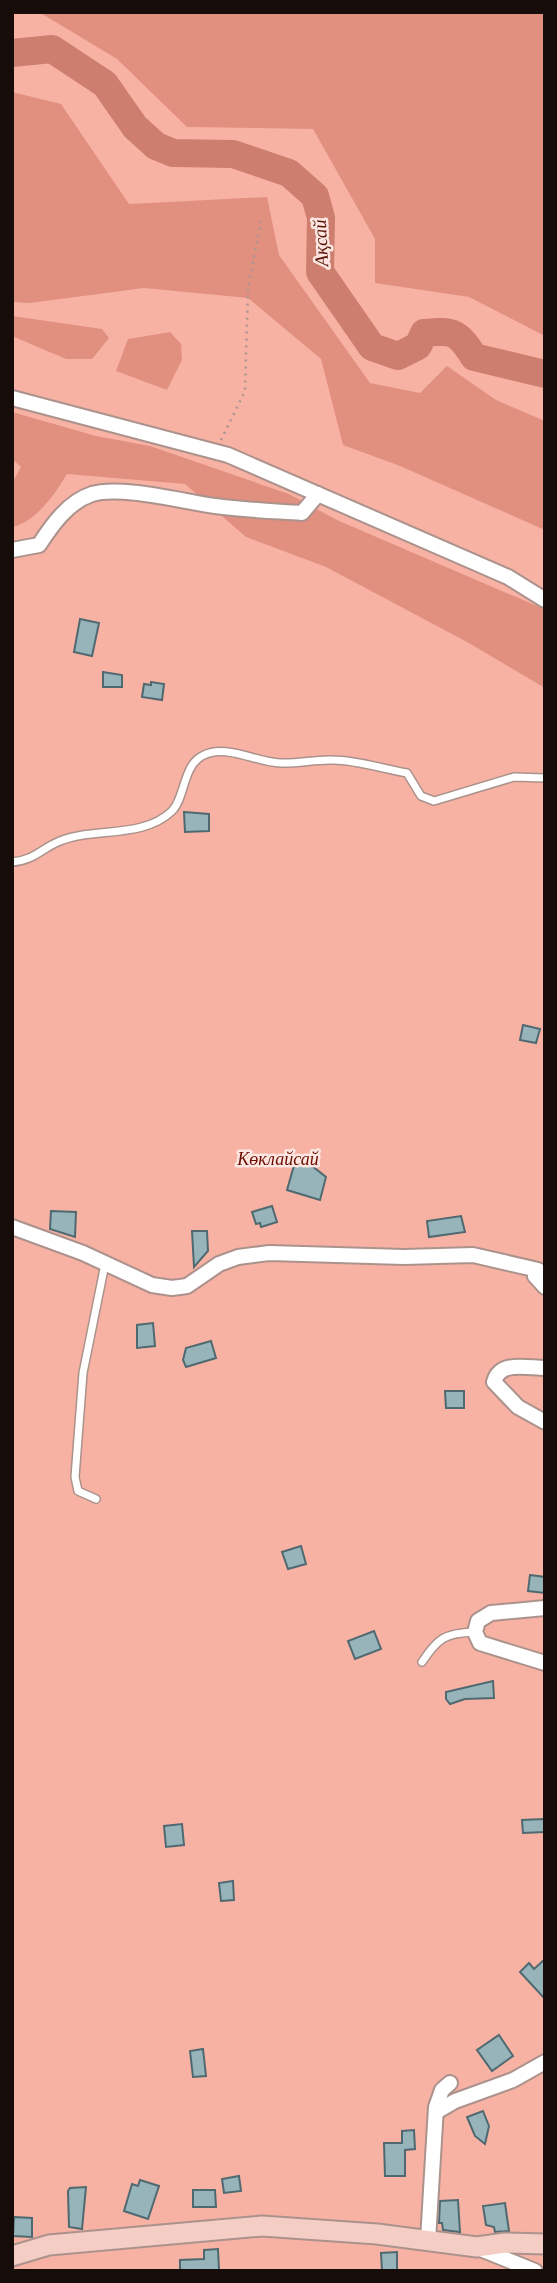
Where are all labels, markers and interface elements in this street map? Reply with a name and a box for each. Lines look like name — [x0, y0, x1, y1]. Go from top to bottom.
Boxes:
water label: Ақсай — [309, 218, 332, 269]
park label: Көклайсай — [236, 1149, 319, 1169]

